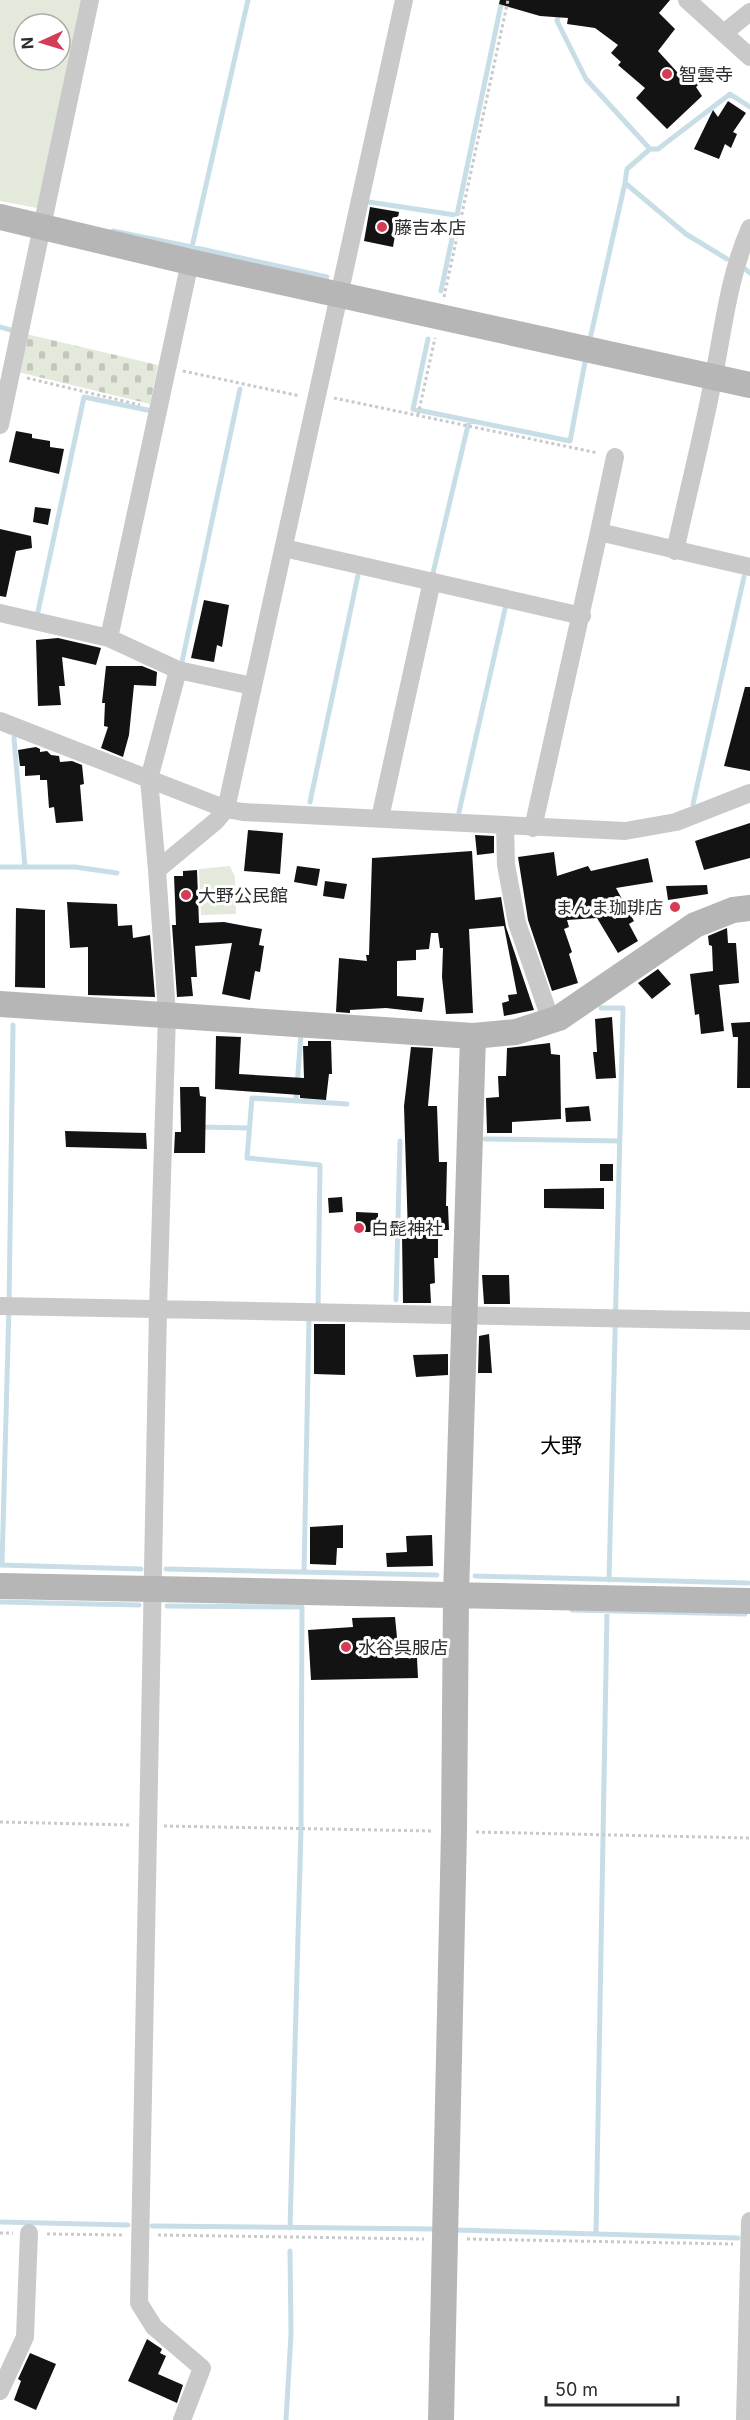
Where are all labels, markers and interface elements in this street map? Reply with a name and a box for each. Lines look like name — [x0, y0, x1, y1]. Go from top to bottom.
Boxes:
north arrow — [12, 12, 72, 72]
text: N — [17, 36, 37, 50]
place label: 智雲寺 — [679, 64, 733, 85]
marker: 智雲寺 — [660, 67, 674, 81]
place label: 藤吉本店 — [394, 217, 466, 238]
marker: 藤吉本店 — [375, 220, 389, 234]
place label: 大野公民館 — [198, 885, 288, 906]
marker: 大野公民館 — [179, 888, 193, 902]
place label: まんま珈琲店 — [555, 897, 663, 918]
marker: まんま珈琲店 — [668, 900, 682, 914]
place label: 白髭神社 — [371, 1218, 443, 1239]
marker: 白髭神社 — [352, 1221, 366, 1235]
district label: 大野 — [540, 1433, 582, 1458]
place label: 水谷呉服店 — [358, 1637, 448, 1658]
marker: 水谷呉服店 — [339, 1640, 353, 1654]
scale bar — [546, 2369, 678, 2407]
text: 50 m — [555, 2379, 598, 2400]

